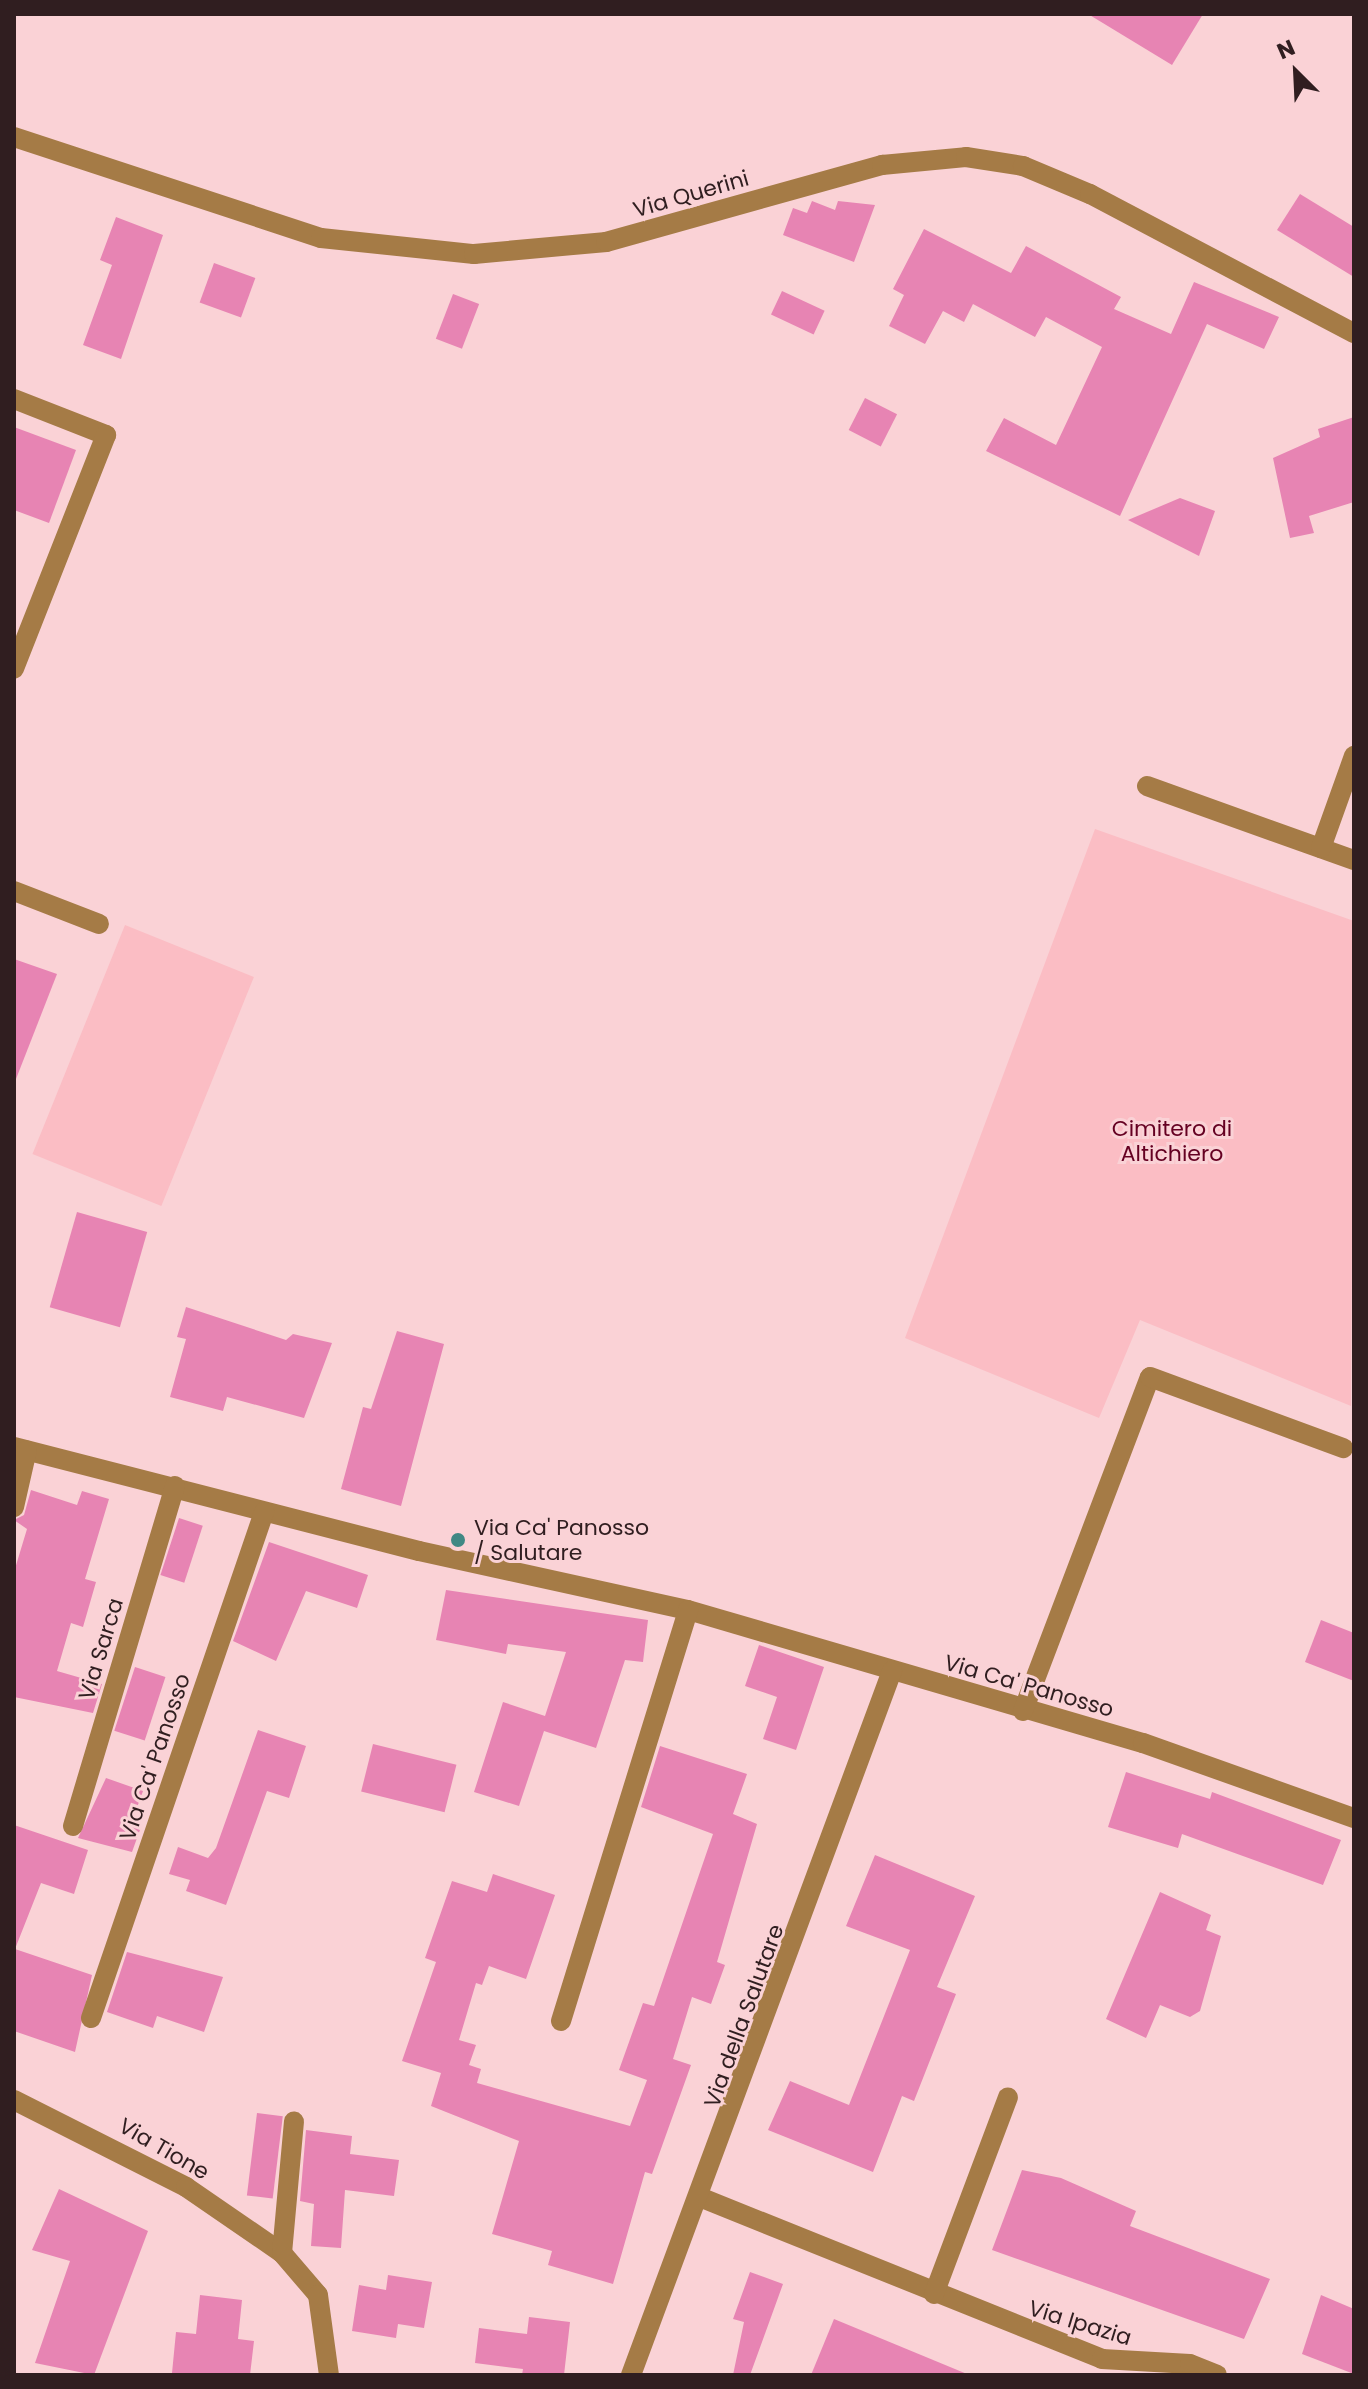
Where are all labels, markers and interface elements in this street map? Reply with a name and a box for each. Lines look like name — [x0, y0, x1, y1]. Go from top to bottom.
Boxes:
north arrow — [1256, 32, 1336, 112]
text: N — [1272, 32, 1300, 67]
street label: Via Querini — [630, 165, 752, 223]
park label: Cimitero di Altichiero — [1112, 1115, 1232, 1166]
place label: Via Ca' Panosso / Salutare — [474, 1514, 649, 1566]
marker: Via Ca' Panosso / Salutare — [449, 1531, 467, 1549]
street label: Via Sarca — [73, 1595, 129, 1703]
street label: Via Ca' Panosso — [941, 1649, 1117, 1723]
street label: Via Ca' Panosso — [114, 1670, 196, 1844]
street label: Via della Salutare — [699, 1921, 789, 2111]
street label: Via Tione — [114, 2113, 214, 2185]
street label: Via Ipazia — [1025, 2295, 1135, 2351]

